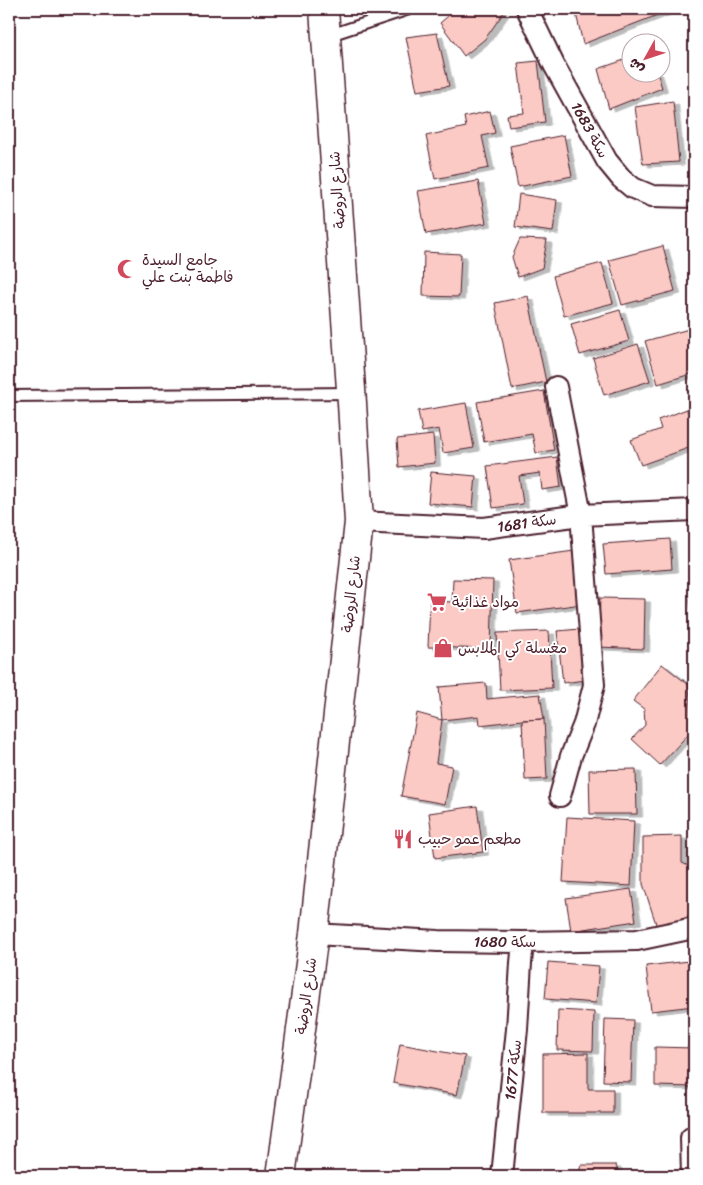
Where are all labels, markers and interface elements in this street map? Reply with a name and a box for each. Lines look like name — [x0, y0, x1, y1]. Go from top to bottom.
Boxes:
north arrow — [620, 32, 670, 82]
text: ش — [622, 52, 651, 80]
street label: سكة 1683 — [564, 97, 616, 163]
street label: شارع الروضة — [321, 150, 353, 230]
place label: جامع السيدة فاطمة بنت علي — [142, 247, 234, 290]
mosque icon: جامع السيدة فاطمة بنت علي — [116, 258, 138, 280]
street label: سكة 1681 — [496, 506, 558, 540]
street label: شارع الروضة — [334, 554, 368, 634]
place label: مواد غذائية — [452, 589, 519, 615]
supermarket icon: مواد غذائية — [426, 591, 448, 613]
place label: مغسلة كي الملابس — [458, 635, 567, 661]
shop icon: مغسلة كي الملابس — [432, 637, 454, 659]
place label: مطعم عمو حبيب — [418, 826, 521, 852]
restaurant icon: مطعم عمو حبيب — [392, 828, 414, 850]
street label: سكة 1680 — [474, 929, 536, 955]
street label: شارع الروضة — [288, 956, 324, 1036]
street label: سكة 1677 — [497, 1038, 529, 1102]

